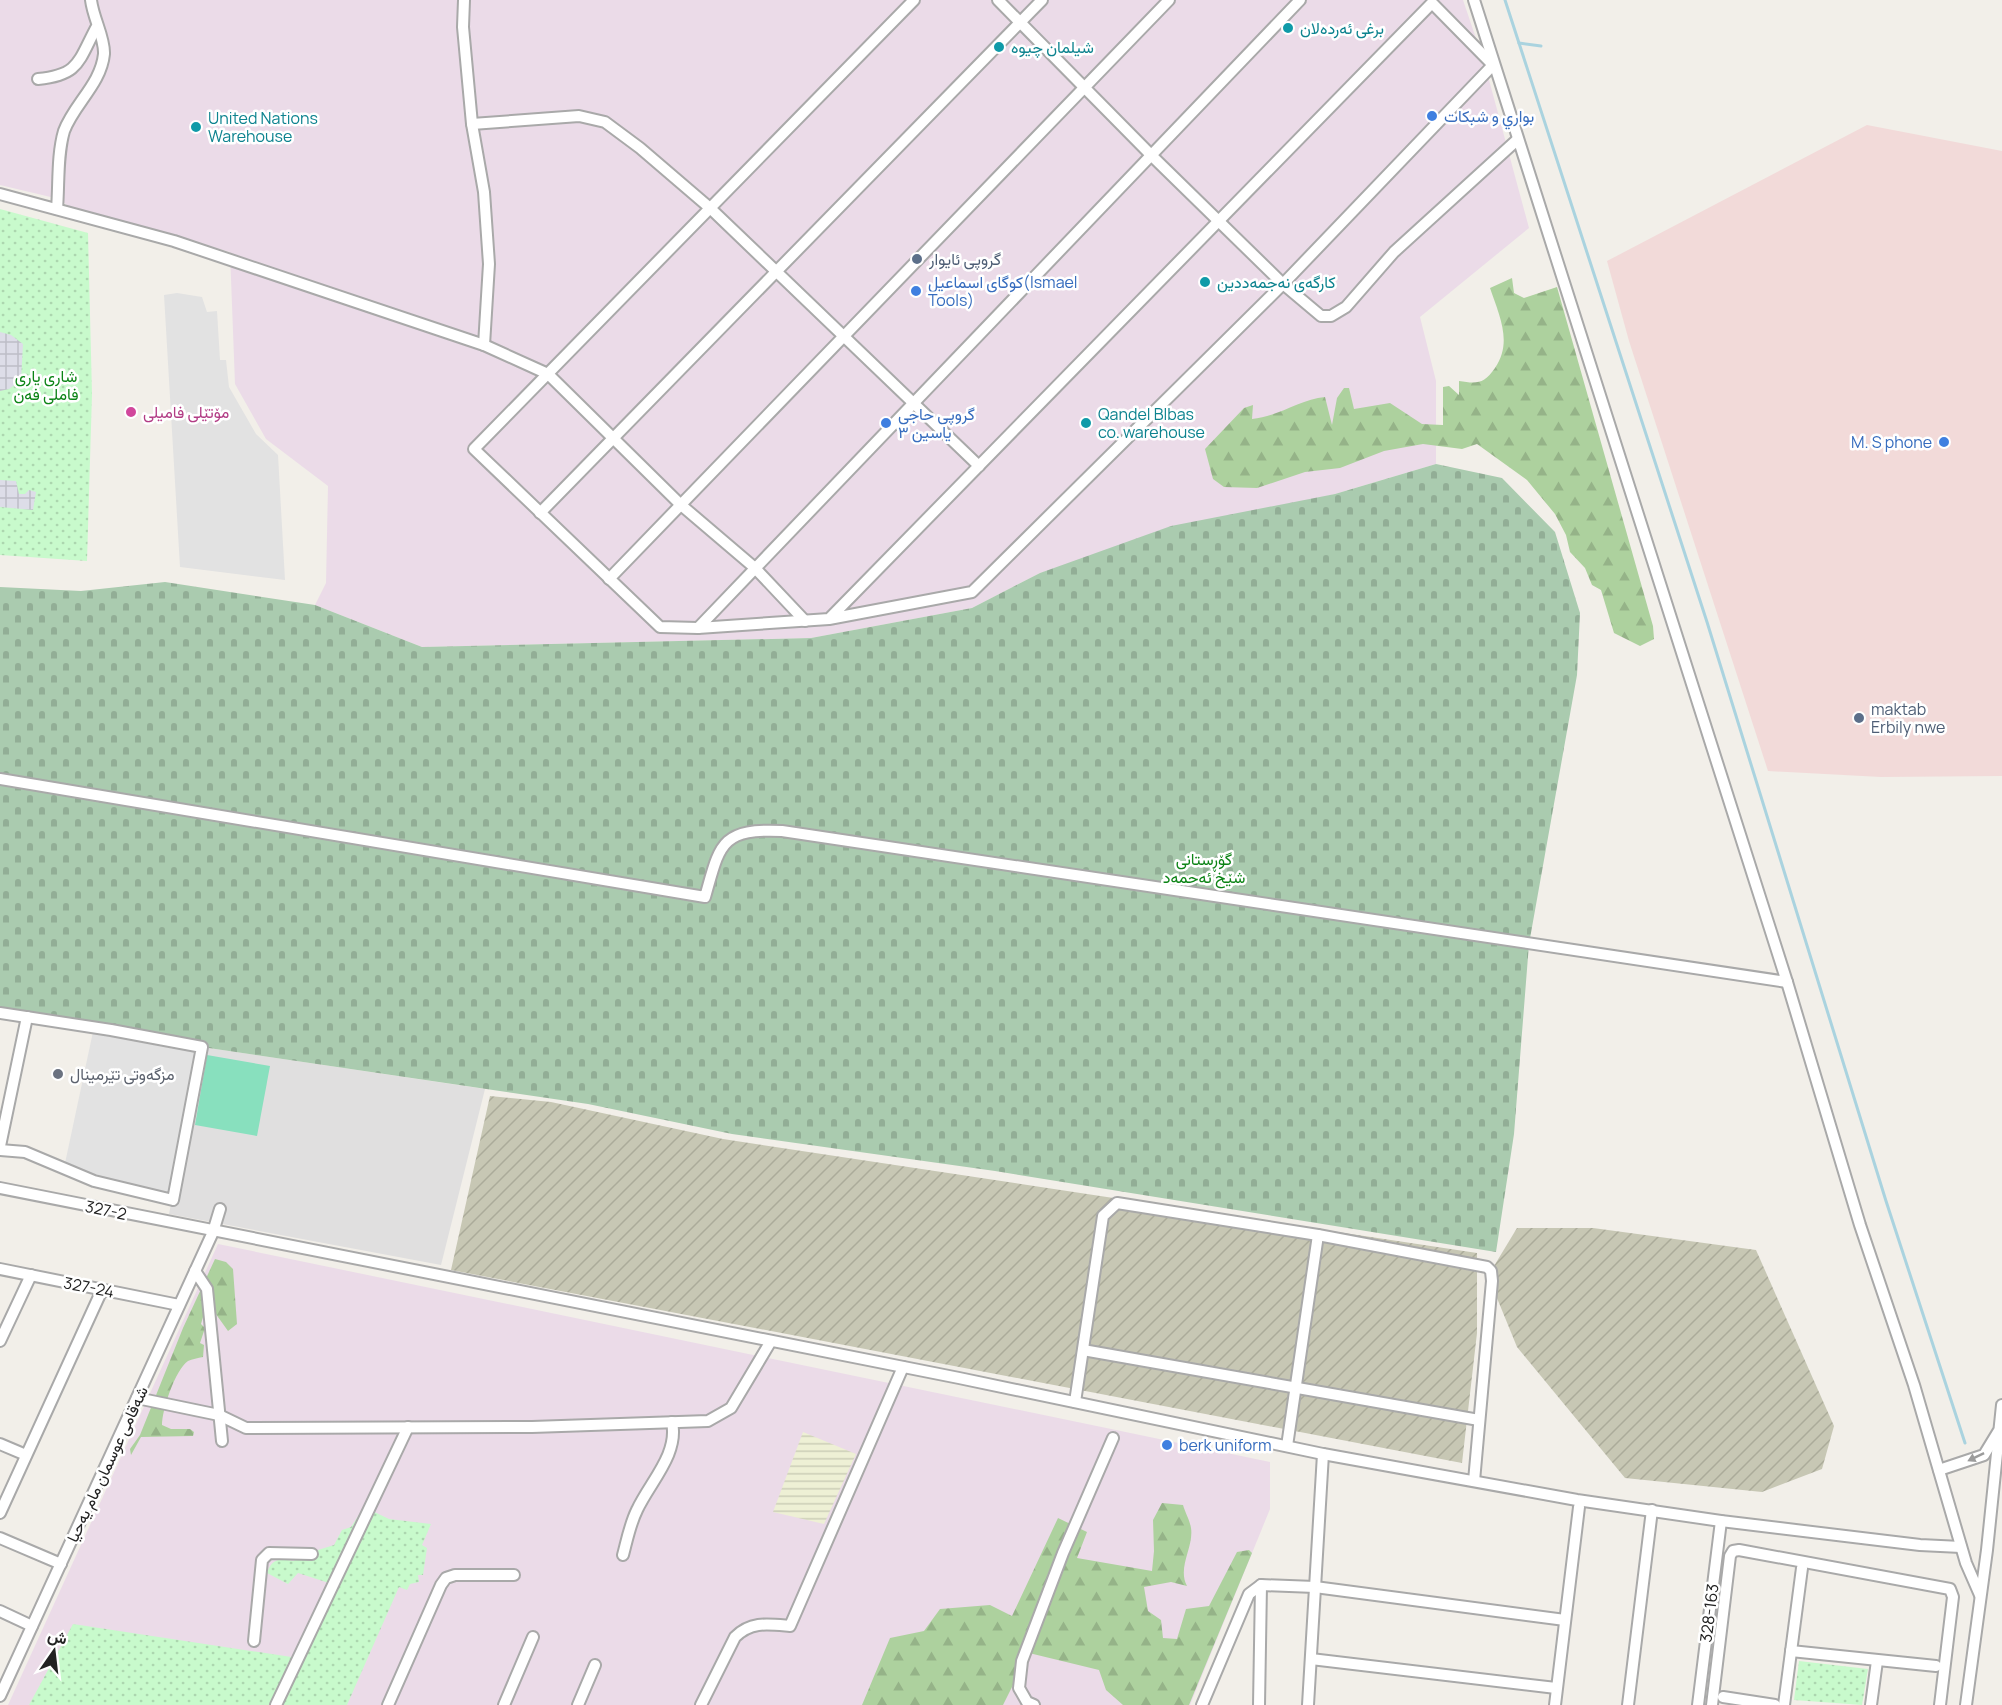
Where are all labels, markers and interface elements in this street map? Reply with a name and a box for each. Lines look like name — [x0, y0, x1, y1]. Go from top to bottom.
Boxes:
place label: برغی ئەردەلان — [1300, 17, 1384, 39]
marker: برغی ئەردەلان — [1281, 21, 1295, 35]
place label: شيلمان چیوه — [1011, 36, 1094, 59]
marker: شيلمان چیوه — [992, 40, 1006, 54]
place label: بواري و شبكات — [1444, 105, 1534, 130]
place label: United Nations Warehouse — [208, 107, 318, 147]
marker: بواري و شبكات — [1425, 109, 1439, 123]
marker: United Nations Warehouse — [189, 120, 203, 134]
place label: گروپى ئايوار — [928, 248, 1001, 271]
marker: گروپى ئايوار — [910, 252, 924, 266]
place label: كوگای اسماعیل(Ismael Tools) — [928, 271, 1078, 311]
place label: کارگەی نەجمەددین — [1217, 271, 1336, 293]
marker: کارگەی نەجمەددین — [1198, 275, 1212, 289]
marker: كوگای اسماعیل(Ismael Tools) — [909, 284, 923, 298]
park label: شاری یاری فاملی فەن — [13, 365, 79, 405]
place label: مۆتێلی فامیلی — [143, 401, 229, 423]
place label: گروپی حاجی یاسین ٣ — [898, 403, 975, 443]
place label: Qandel Blbas co. warehouse — [1098, 403, 1205, 443]
marker: مۆتێلی فامیلی — [124, 405, 138, 419]
marker: گروپی حاجی یاسین ٣ — [879, 416, 893, 430]
marker: Qandel Blbas co. warehouse — [1079, 416, 1093, 430]
place label: M. S phone — [1851, 431, 1932, 453]
marker: M. S phone — [1937, 435, 1951, 449]
place label: maktab Erbily nwe — [1871, 698, 1945, 738]
marker: maktab Erbily nwe — [1852, 711, 1866, 725]
park label: گۆڕستانی شێخ ئەحمەد — [1163, 848, 1245, 889]
place label: مزگەوتی تێرمینال — [70, 1063, 175, 1085]
marker: مزگەوتی تێرمینال — [51, 1067, 65, 1081]
street label: 327-2 — [83, 1195, 129, 1225]
street label: 327-24 — [62, 1271, 116, 1303]
street label: شەقامی عوسمان مام یەحیا — [61, 1382, 153, 1546]
place label: berk uniform — [1179, 1434, 1272, 1456]
marker: berk uniform — [1160, 1438, 1174, 1452]
one-way arrow — [1967, 1453, 1984, 1462]
street label: 328-163 — [1694, 1582, 1724, 1644]
north arrow — [24, 1621, 84, 1681]
text: ش — [46, 1623, 70, 1649]

